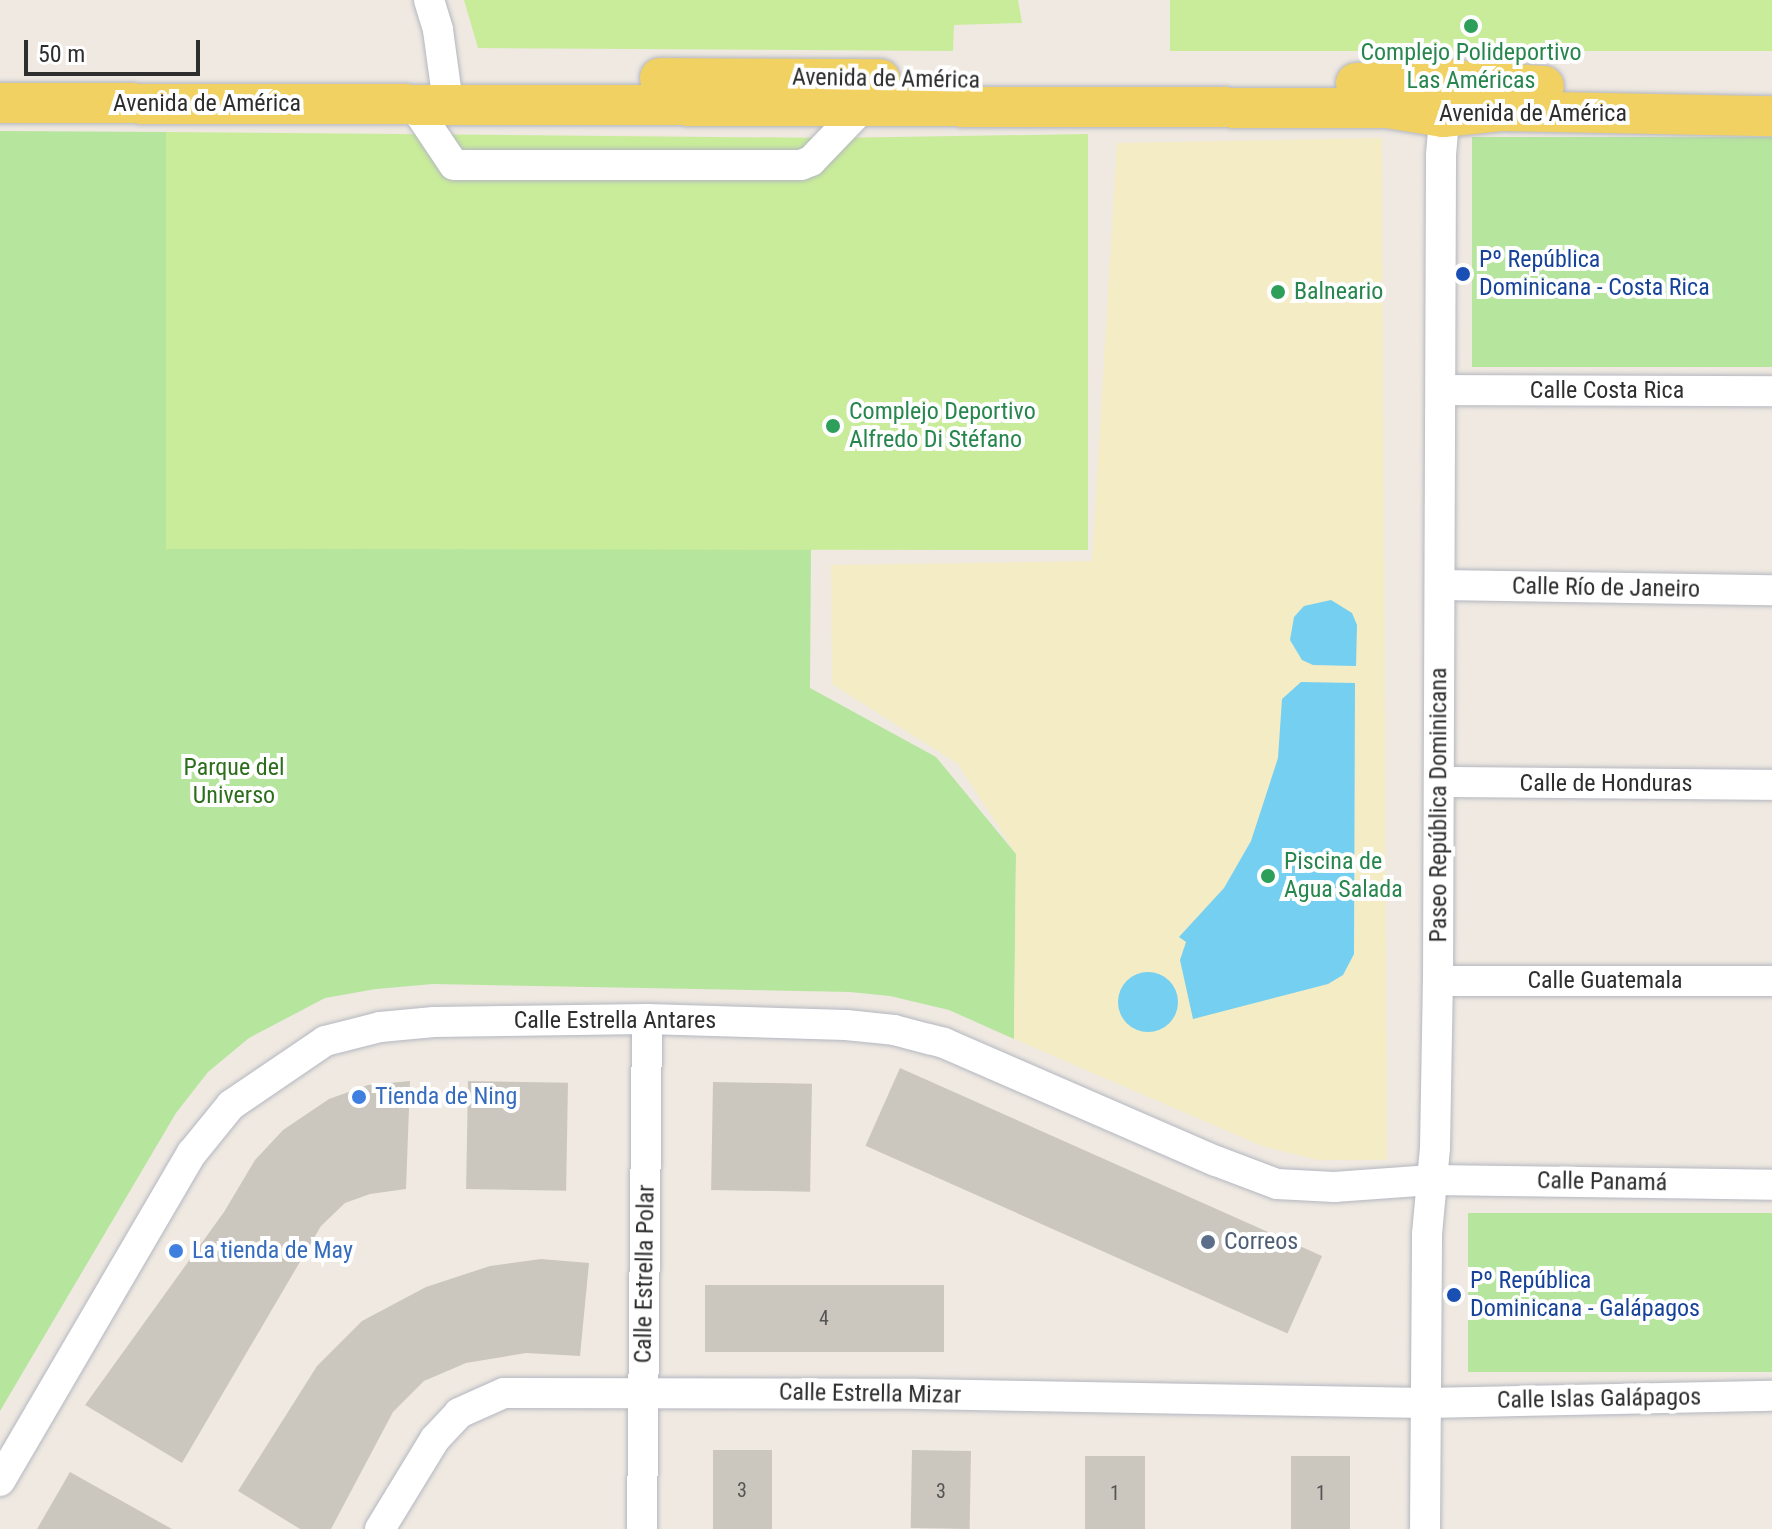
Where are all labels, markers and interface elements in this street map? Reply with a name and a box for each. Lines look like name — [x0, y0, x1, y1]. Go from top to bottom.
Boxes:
marker: Complejo Polideportivo Las Américas — [1462, 17, 1480, 35]
scale bar — [28, 24, 204, 74]
place label: Complejo Polideportivo Las Américas — [1360, 39, 1582, 95]
text: 50 m — [38, 40, 85, 68]
street label: Avenida de América — [792, 63, 980, 95]
street label: Avenida de América — [113, 90, 301, 118]
street label: Avenida de América — [1439, 100, 1627, 128]
place label: Pº República Dominicana - Costa Rica — [1479, 246, 1710, 302]
marker: Pº República Dominicana - Costa Rica — [1454, 265, 1472, 283]
place label: Balneario — [1294, 278, 1383, 306]
marker: Balneario — [1269, 283, 1287, 301]
street label: Calle Costa Rica — [1530, 377, 1684, 405]
place label: Complejo Deportivo Alfredo Di Stéfano — [849, 398, 1036, 454]
marker: Complejo Deportivo Alfredo Di Stéfano — [824, 417, 842, 435]
street label: Calle Río de Janeiro — [1512, 572, 1700, 604]
street label: Paseo República Dominicana — [1425, 668, 1453, 942]
park label: Parque del Universo — [184, 754, 284, 810]
street label: Calle de Honduras — [1520, 770, 1692, 798]
place label: Piscina de Agua Salada — [1284, 848, 1403, 904]
marker: Piscina de Agua Salada — [1259, 867, 1277, 885]
street label: Calle Guatemala — [1527, 967, 1683, 995]
street label: Calle Estrella Antares — [514, 1007, 716, 1035]
place label: Tienda de Ning — [375, 1083, 517, 1111]
marker: Tienda de Ning — [350, 1088, 368, 1106]
street label: Calle Panamá — [1537, 1166, 1667, 1198]
street label: Calle Estrella Polar — [629, 1184, 661, 1364]
place label: Correos — [1224, 1228, 1298, 1256]
marker: Correos — [1199, 1233, 1217, 1251]
place label: La tienda de May — [192, 1237, 353, 1265]
marker: La tienda de May — [167, 1242, 185, 1260]
place label: Pº República Dominicana - Galápagos — [1470, 1267, 1700, 1323]
marker: Pº República Dominicana - Galápagos — [1445, 1286, 1463, 1304]
house number: 4 — [819, 1306, 829, 1330]
street label: Calle Estrella Mizar — [779, 1378, 961, 1410]
street label: Calle Islas Galápagos — [1497, 1383, 1701, 1415]
house number: 3 — [737, 1478, 747, 1502]
house number: 3 — [936, 1479, 946, 1503]
house number: 1 — [1110, 1481, 1120, 1505]
house number: 1 — [1316, 1481, 1326, 1505]

